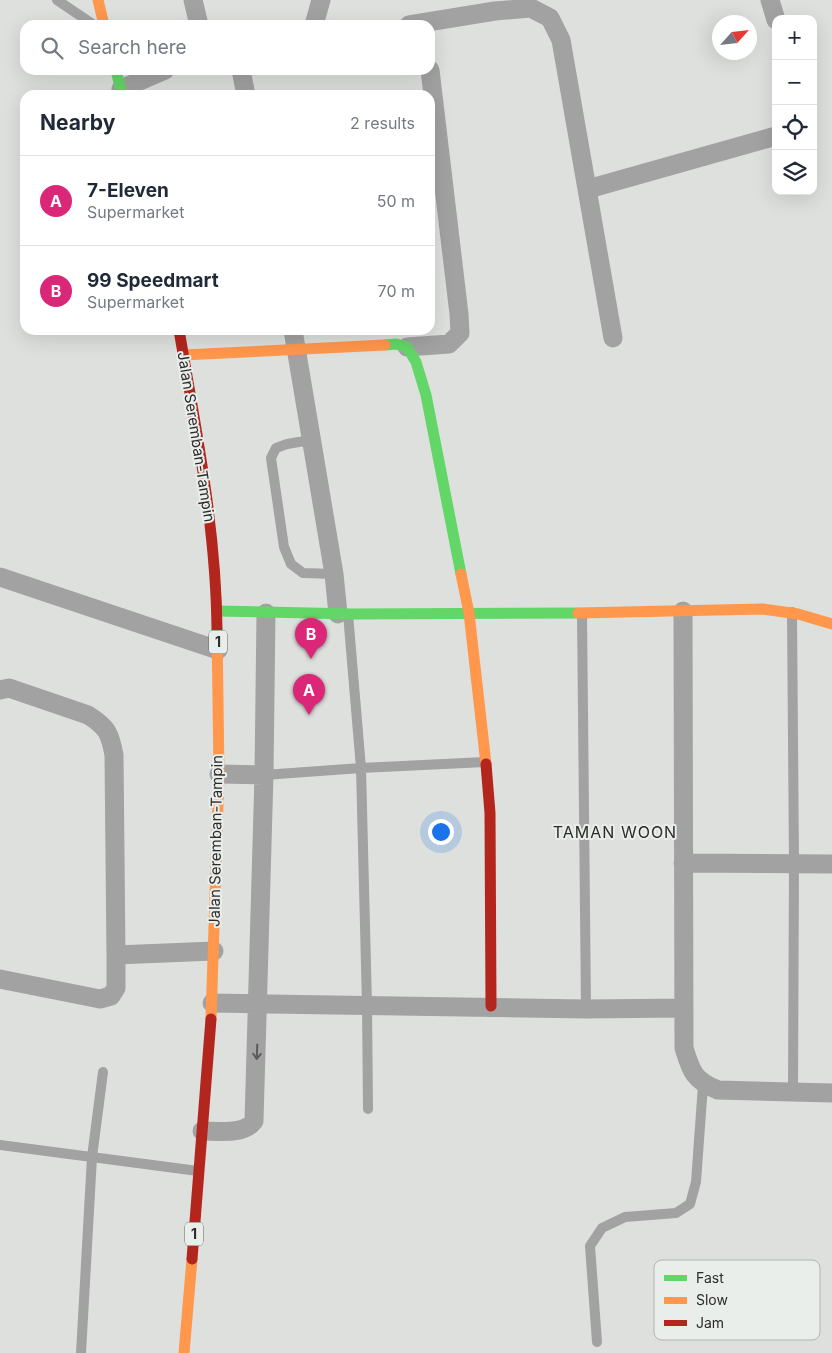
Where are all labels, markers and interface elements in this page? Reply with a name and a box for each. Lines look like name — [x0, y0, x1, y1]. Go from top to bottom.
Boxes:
north arrow — [712, 15, 757, 60]
map controls — [772, 15, 817, 195]
button: + — [772, 15, 817, 60]
search box — [20, 20, 435, 75]
icon: search — [38, 34, 66, 62]
text: Search here — [78, 36, 187, 59]
button: − — [772, 60, 817, 105]
button: locate — [772, 105, 817, 150]
text: Nearby — [40, 110, 115, 135]
text: 2 results — [350, 113, 415, 133]
button: layers — [772, 150, 817, 195]
text: 7-Eleven — [87, 179, 169, 202]
text: A — [50, 191, 62, 211]
text: 50 m — [377, 191, 415, 211]
text: Supermarket — [87, 202, 184, 222]
text: 99 Speedmart — [87, 269, 219, 292]
text: B — [51, 281, 61, 301]
text: 70 m — [378, 281, 415, 301]
text: Supermarket — [87, 292, 184, 312]
street label: Jalan Seremban-Tampin — [174, 350, 219, 523]
pin: B — [295, 618, 327, 659]
road number: 1 — [209, 630, 227, 654]
pin: A — [293, 674, 325, 715]
street label: Jalan Seremban-Tampin — [205, 755, 226, 927]
your location — [428, 819, 454, 845]
district label: TAMAN WOON — [553, 822, 677, 842]
one-way arrow — [252, 1044, 261, 1060]
road number: 1 — [185, 1222, 203, 1246]
legend — [654, 1260, 820, 1340]
text: Fast — [696, 1269, 724, 1286]
text: Slow — [696, 1291, 728, 1308]
text: Jam — [696, 1314, 724, 1331]

